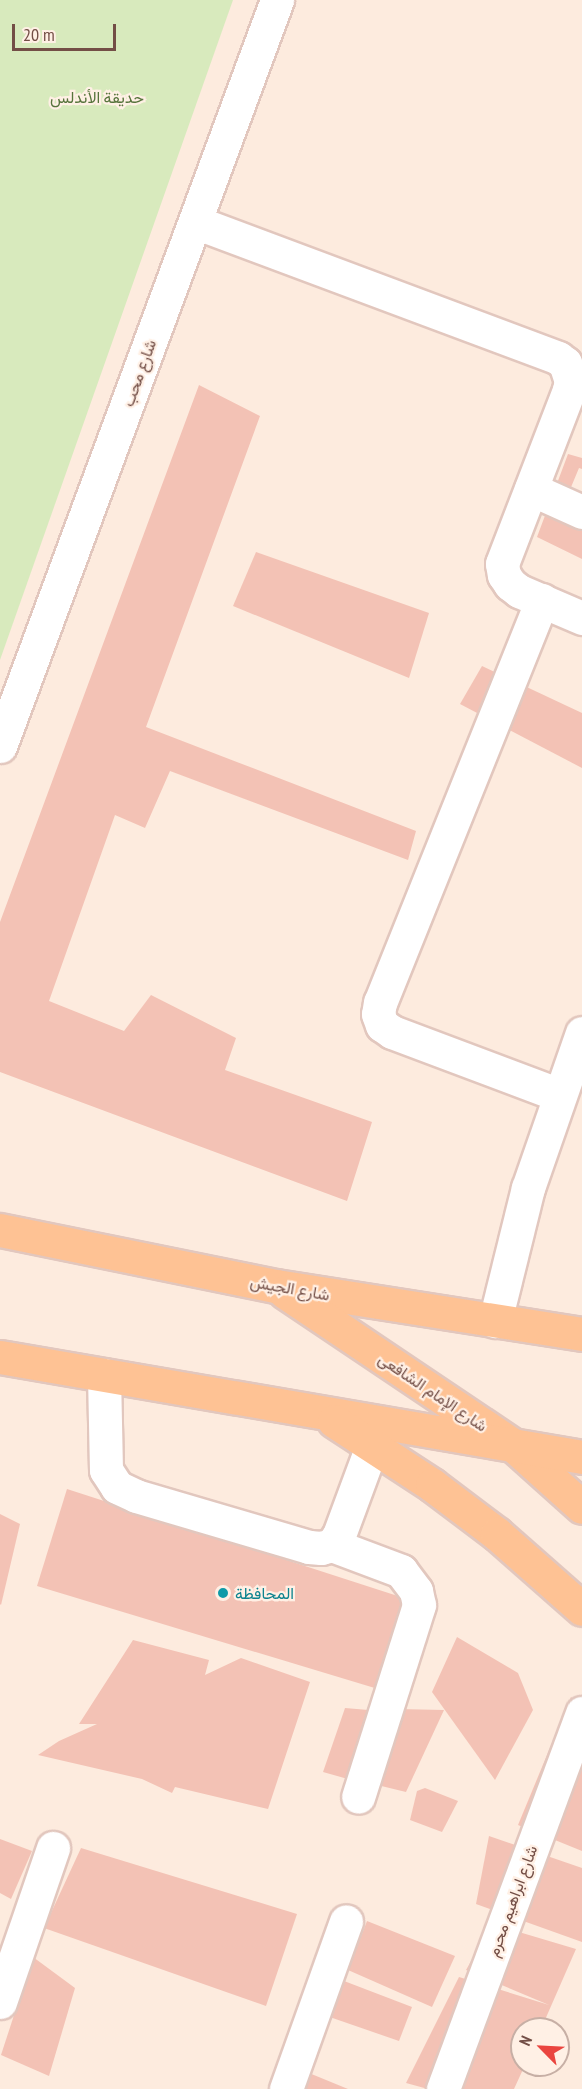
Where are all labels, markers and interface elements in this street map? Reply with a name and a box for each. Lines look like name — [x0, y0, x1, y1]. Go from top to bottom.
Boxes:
scale bar — [15, 12, 118, 50]
text: 20 m — [23, 23, 55, 46]
park label: حديقة الأندلس — [50, 87, 144, 107]
street label: شارع محب — [118, 337, 160, 409]
street label: شارع الجيش — [249, 1272, 331, 1304]
street label: شارع الإمام الشافعى — [375, 1349, 491, 1435]
place label: المحافظة — [235, 1583, 294, 1603]
marker: المحافظة — [216, 1586, 230, 1600]
street label: شارع ابراهيم محرم — [483, 1843, 541, 1959]
north arrow — [510, 2017, 570, 2077]
text: N — [514, 2032, 536, 2049]

